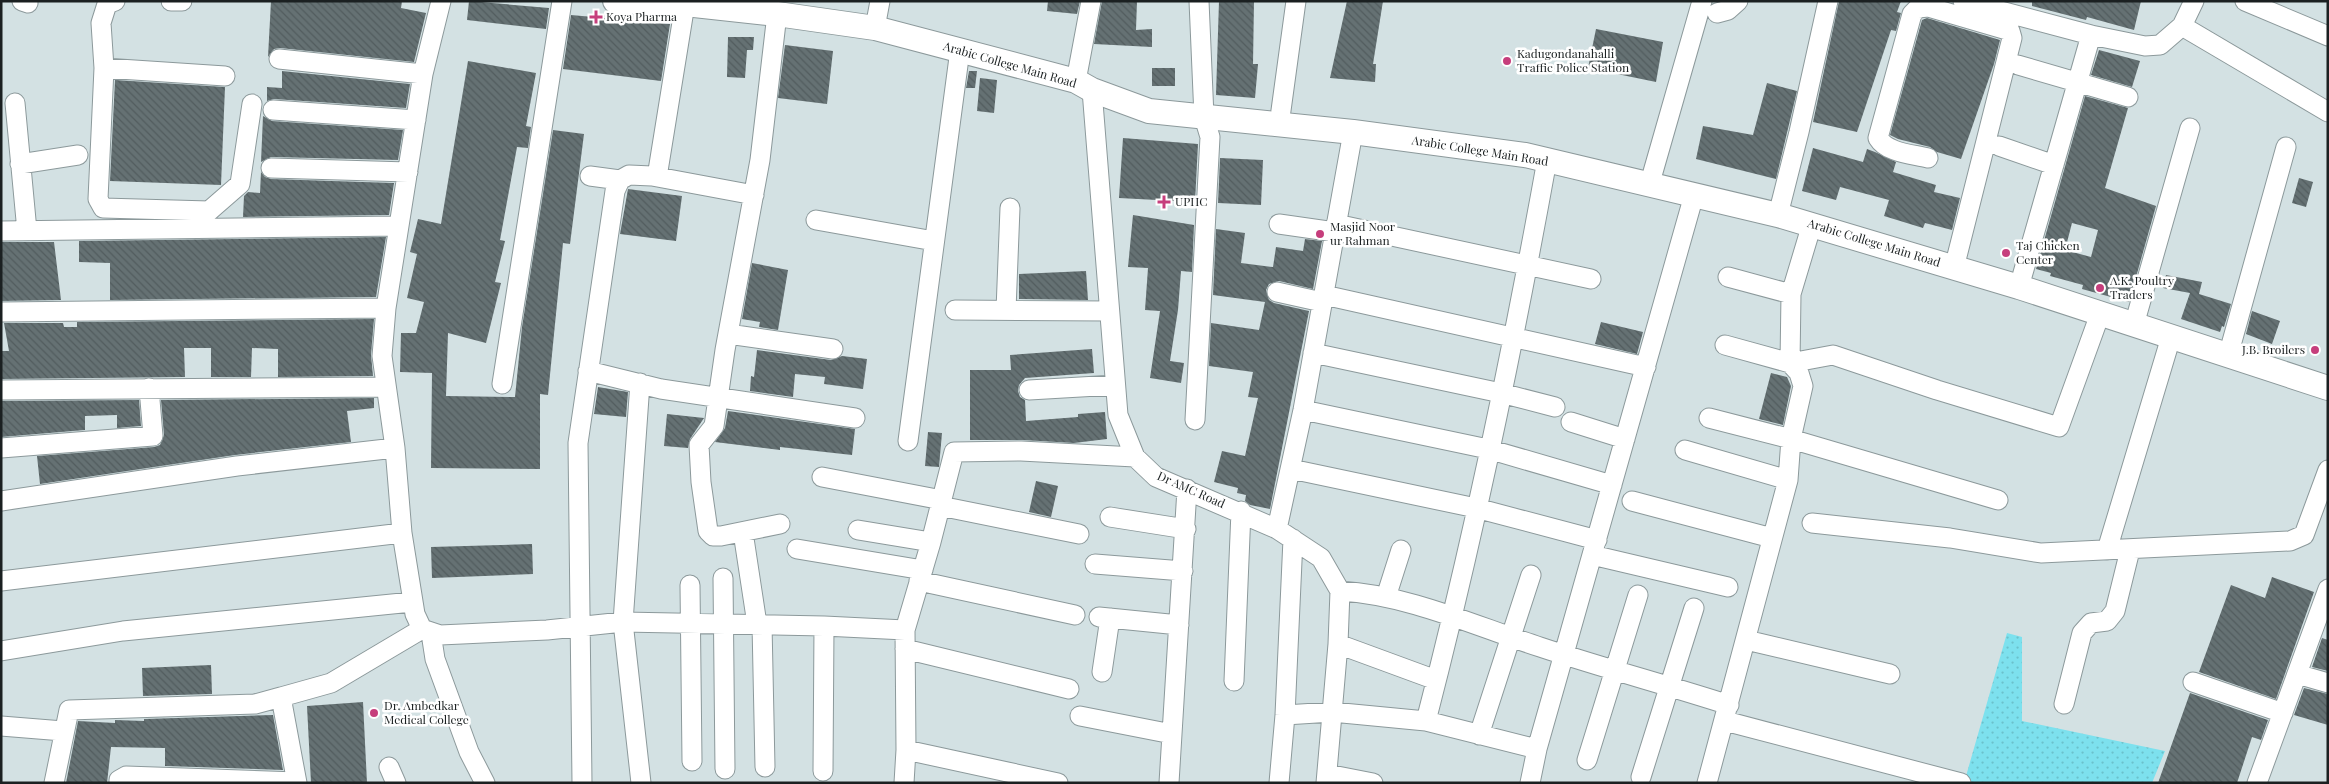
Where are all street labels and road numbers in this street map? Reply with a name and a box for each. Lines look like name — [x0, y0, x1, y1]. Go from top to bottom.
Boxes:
street label: Arabic College Main Road — [941, 37, 1079, 91]
street label: Arabic College Main Road — [1410, 131, 1550, 169]
street label: Arabic College Main Road — [1805, 214, 1943, 270]
street label: Dr AMC Road — [1155, 467, 1228, 511]

